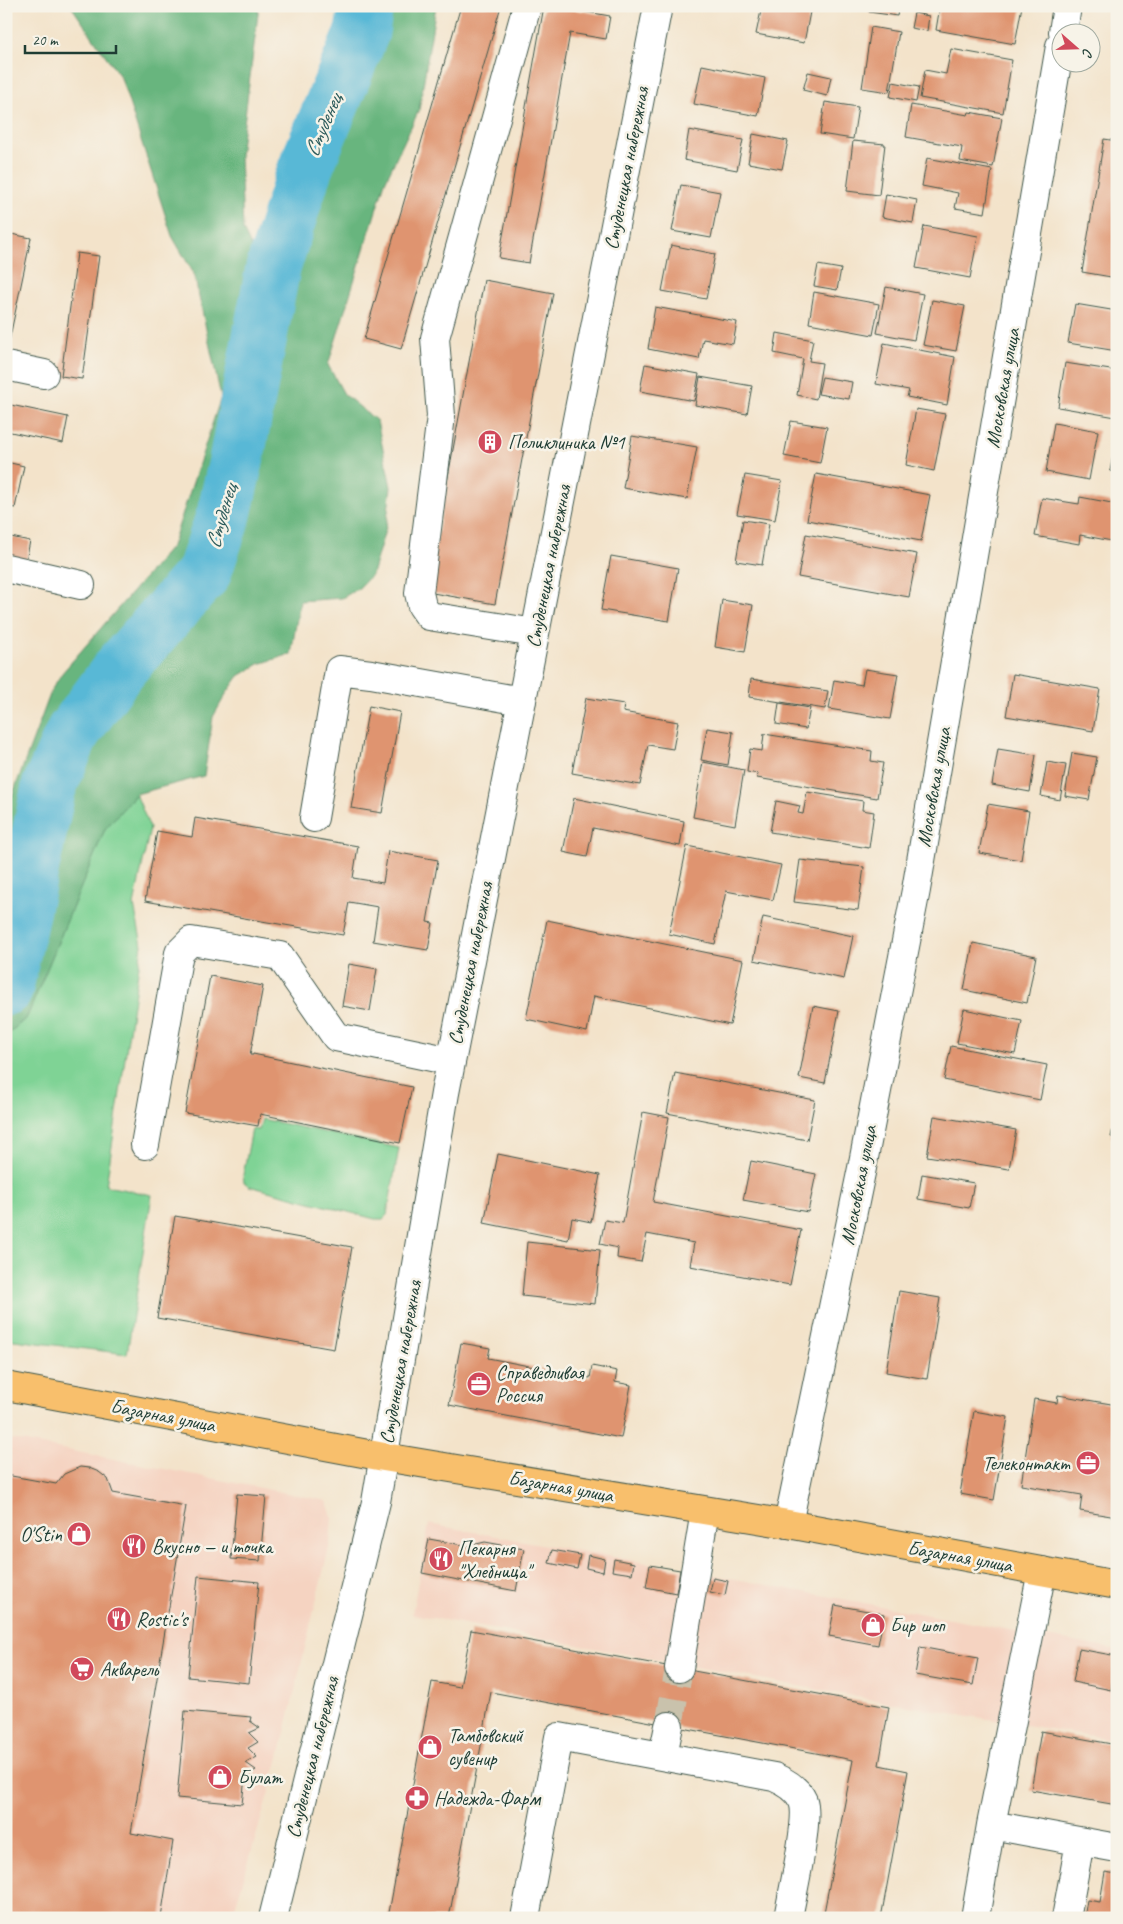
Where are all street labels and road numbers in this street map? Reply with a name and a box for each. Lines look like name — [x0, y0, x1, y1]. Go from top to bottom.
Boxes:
street label: Студенецкая набережная — [598, 84, 655, 252]
street label: Московская улица — [980, 325, 1026, 450]
street label: Студенецкая набережная — [520, 482, 577, 650]
street label: Московская улица — [911, 724, 957, 849]
street label: Студенецкая набережная — [442, 879, 499, 1047]
street label: Московская улица — [835, 1122, 883, 1247]
street label: Студенецкая набережная — [374, 1278, 427, 1446]
street label: Базарная улица — [108, 1393, 219, 1439]
street label: Базарная улица — [506, 1465, 616, 1509]
street label: Базарная улица — [905, 1535, 1015, 1579]
street label: Студенецкая набережная — [280, 1673, 345, 1840]

